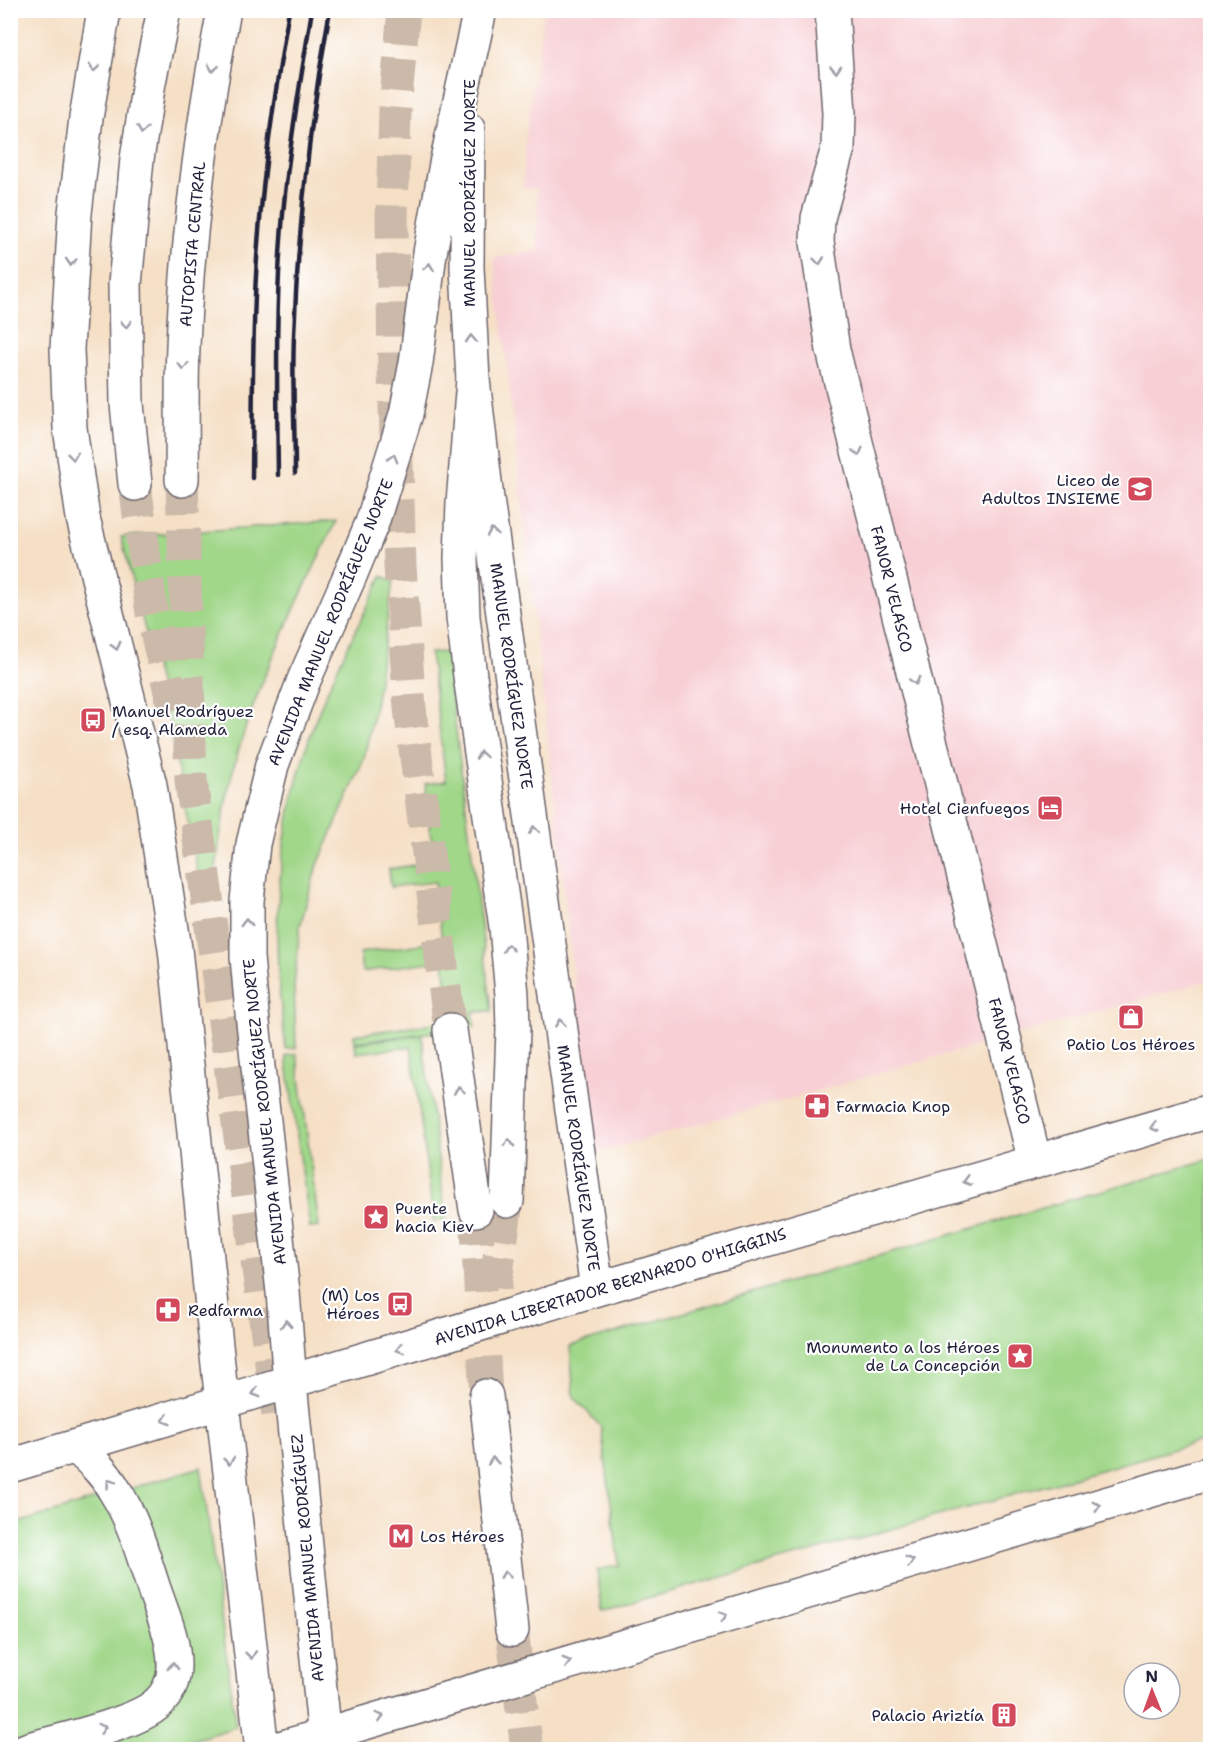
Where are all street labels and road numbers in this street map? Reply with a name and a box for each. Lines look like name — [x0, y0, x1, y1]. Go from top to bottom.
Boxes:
street label: MANUEL RODRÍGUEZ NORTE — [459, 79, 480, 307]
street label: AUTOPISTA CENTRAL — [175, 160, 210, 328]
street label: AVENIDA MANUEL RODRÍGUEZ NORTE — [263, 475, 398, 769]
street label: FANOR VELASCO — [866, 524, 917, 655]
street label: MANUEL RODRÍGUEZ NORTE — [485, 562, 538, 791]
street label: AVENIDA MANUEL RODRÍGUEZ NORTE — [238, 958, 291, 1266]
street label: FANOR VELASCO — [984, 996, 1035, 1127]
street label: MANUEL RODRÍGUEZ NORTE — [552, 1044, 605, 1273]
street label: AVENIDA LIBERTADOR BERNARDO O'HIGGINS — [432, 1223, 789, 1350]
street label: AVENIDA MANUEL RODRÍGUEZ — [286, 1433, 329, 1683]

